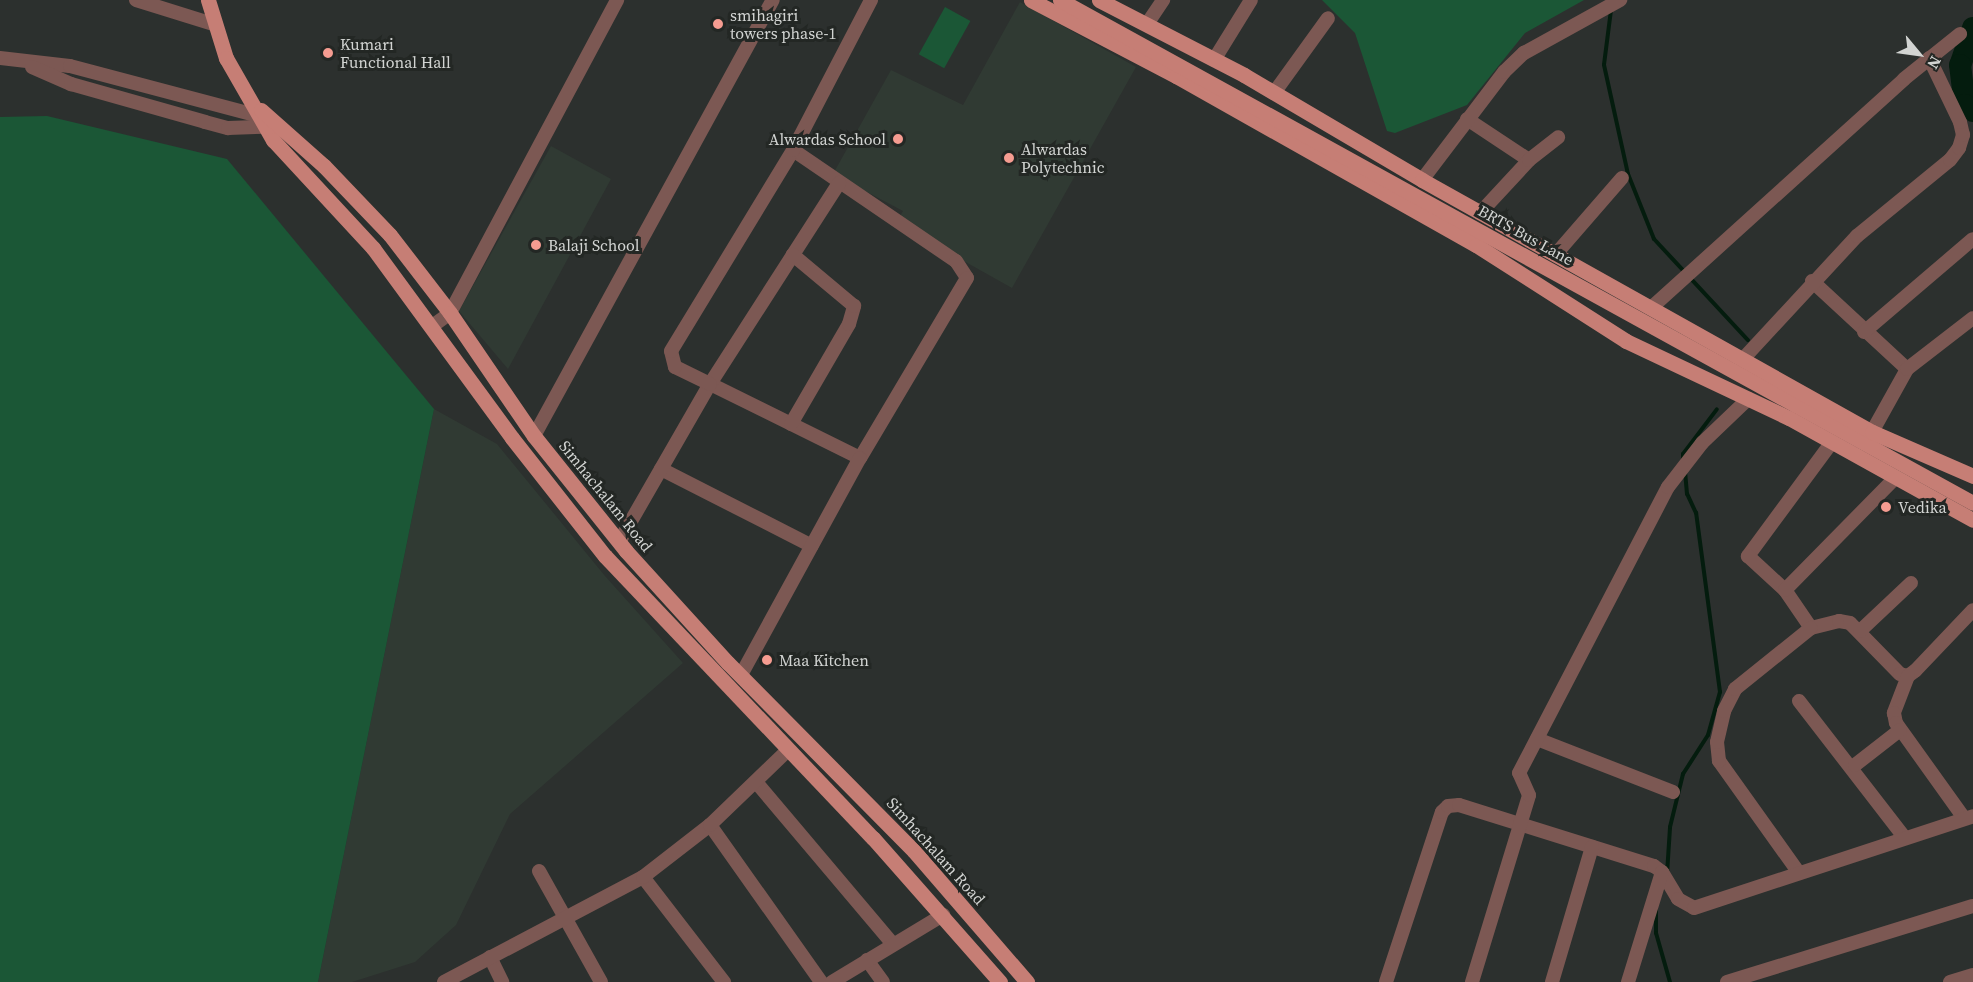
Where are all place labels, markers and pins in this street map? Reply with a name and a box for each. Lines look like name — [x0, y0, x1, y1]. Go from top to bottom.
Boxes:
place label: smihagiri towers phase-1 — [730, 5, 837, 43]
marker: smihagiri towers phase-1 — [711, 17, 725, 31]
place label: Kumari Functional Hall — [340, 34, 451, 72]
marker: Kumari Functional Hall — [321, 46, 335, 60]
place label: Alwardas School — [769, 129, 886, 149]
marker: Alwardas School — [891, 132, 905, 146]
place label: Alwardas Polytechnic — [1021, 139, 1105, 177]
marker: Alwardas Polytechnic — [1002, 151, 1016, 165]
place label: Balaji School — [548, 235, 640, 255]
marker: Balaji School — [529, 238, 543, 252]
place label: Vedika — [1898, 497, 1947, 517]
marker: Vedika — [1879, 500, 1893, 514]
place label: Maa Kitchen — [779, 650, 869, 670]
marker: Maa Kitchen — [760, 653, 774, 667]

